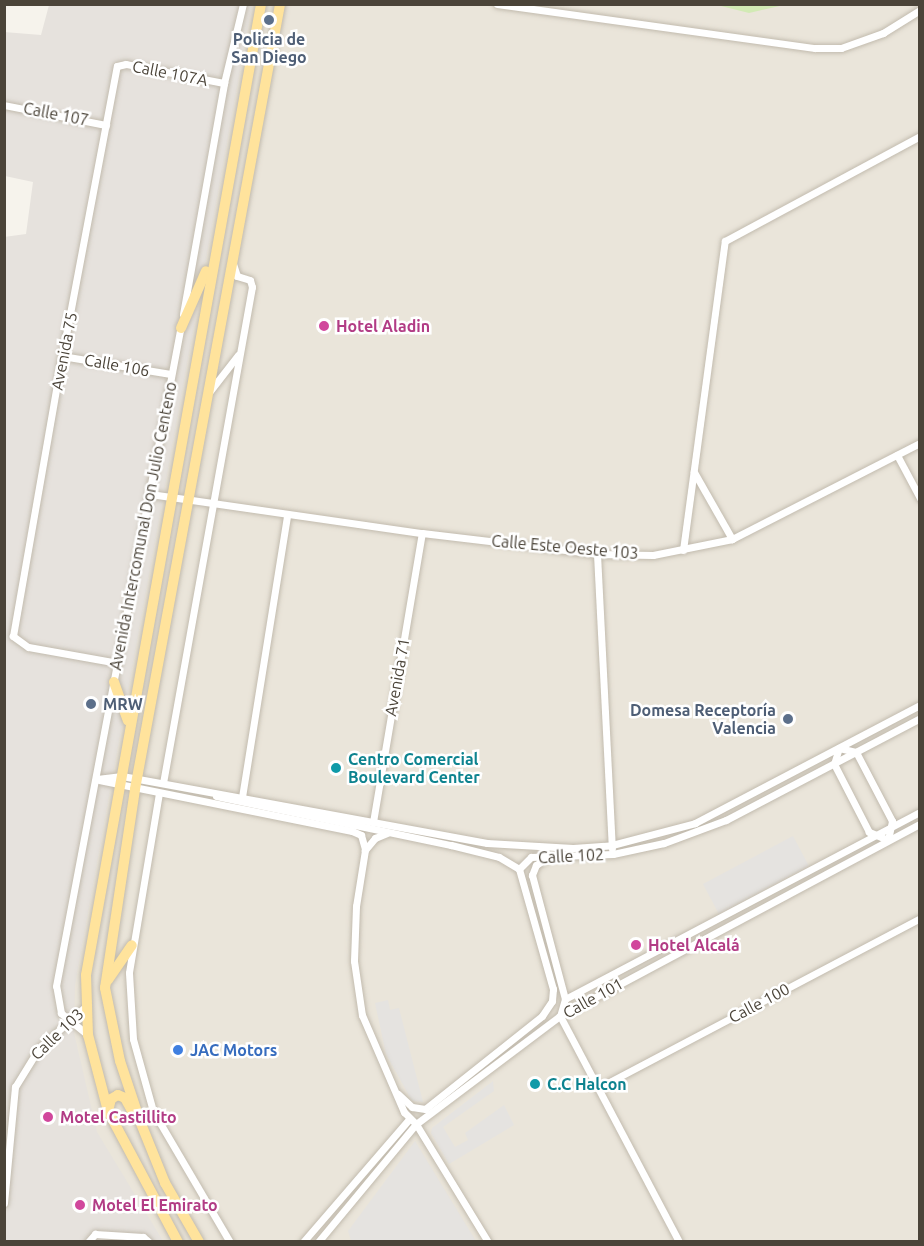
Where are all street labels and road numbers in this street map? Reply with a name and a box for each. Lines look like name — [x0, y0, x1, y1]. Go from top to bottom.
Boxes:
street label: Calle 107A — [131, 56, 209, 90]
street label: Calle 107 — [22, 98, 90, 130]
street label: Avenida 75 — [47, 310, 81, 392]
street label: Calle 106 — [83, 350, 151, 380]
street label: Avenida Intercomunal Don Julio Centeno — [106, 380, 180, 672]
street label: Calle Este Oeste 103 — [491, 531, 639, 563]
street label: Avenida 71 — [381, 636, 413, 718]
street label: Calle 102 — [538, 845, 604, 867]
street label: Calle 101 — [559, 974, 627, 1022]
street label: Calle 100 — [725, 979, 793, 1027]
street label: Calle 103 — [27, 1004, 87, 1064]

